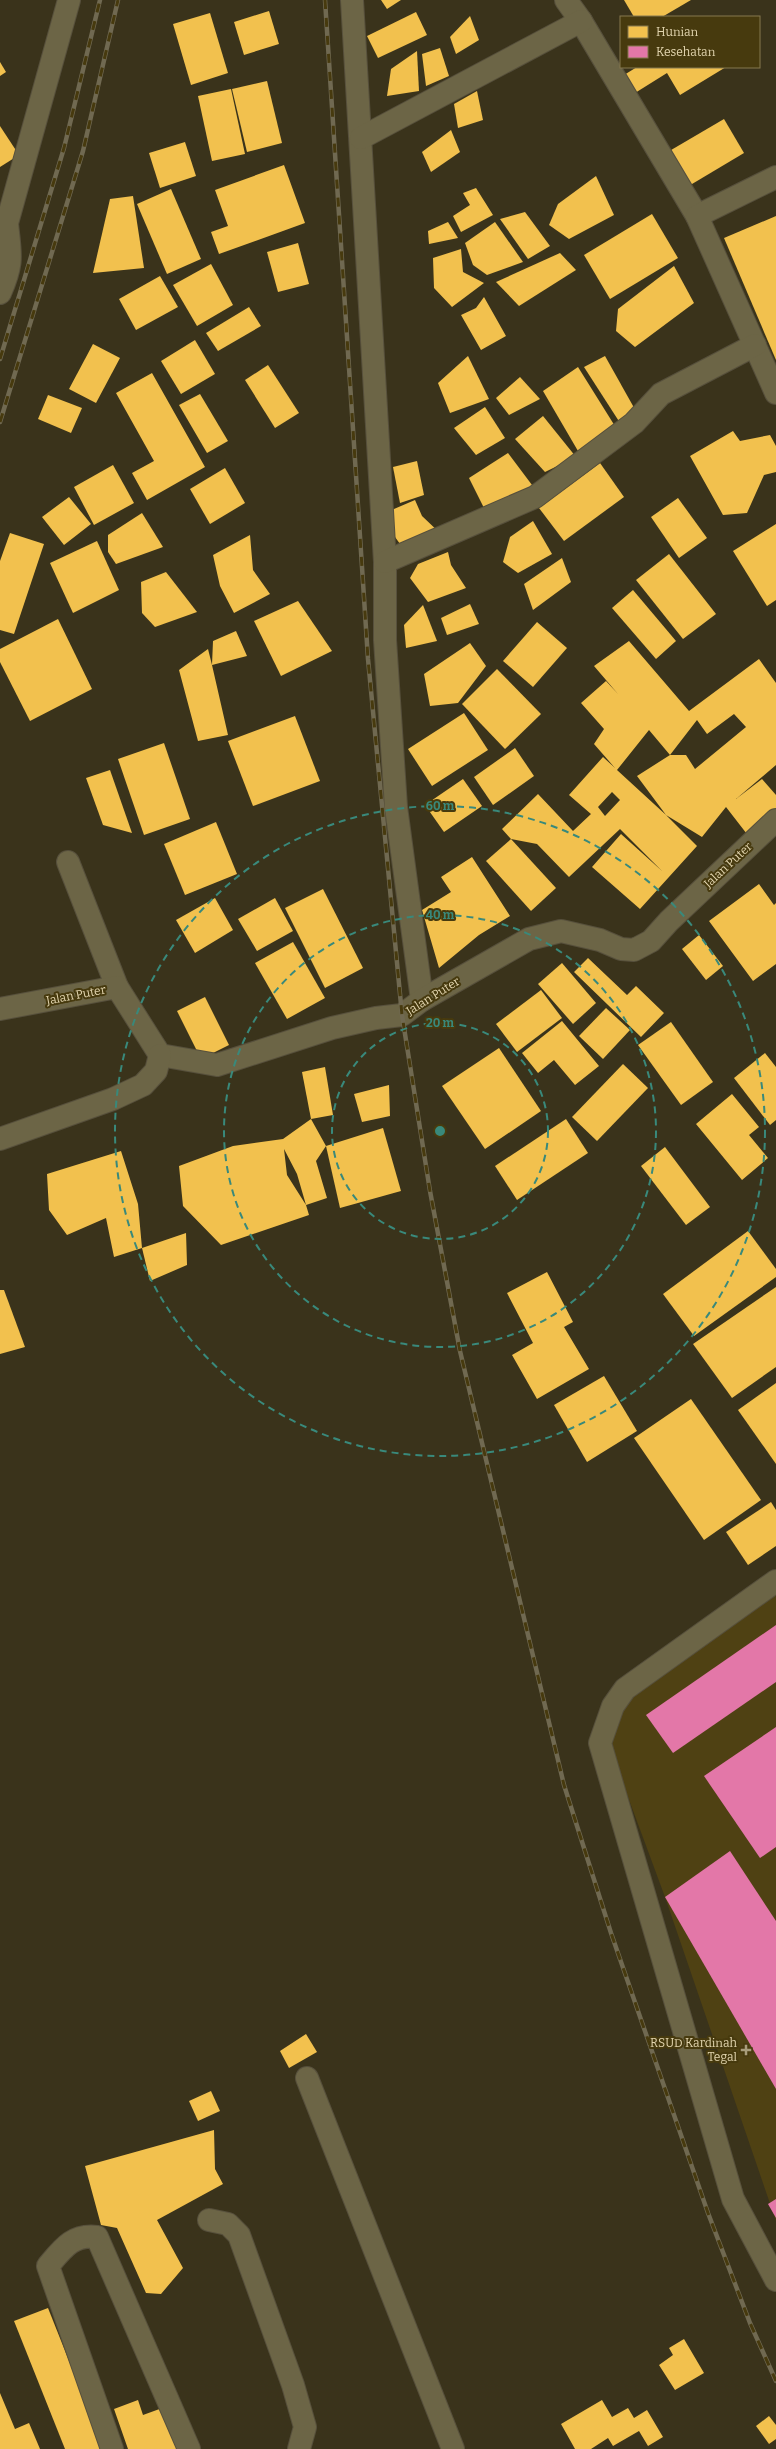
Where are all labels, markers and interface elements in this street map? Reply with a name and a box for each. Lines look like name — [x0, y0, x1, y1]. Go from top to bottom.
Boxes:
legend — [620, 16, 760, 68]
text: Hunian — [656, 25, 699, 39]
text: Kesehatan — [656, 45, 716, 59]
text: 60 m — [426, 799, 455, 813]
street label: Jalan Puter — [700, 839, 755, 891]
text: 40 m — [426, 908, 455, 922]
street label: Jalan Puter — [403, 974, 463, 1019]
street label: Jalan Puter — [44, 982, 108, 1008]
text: 20 m — [426, 1016, 455, 1030]
centre of rings — [433, 1124, 447, 1138]
place label: RSUD Kardinah Tegal — [650, 2036, 738, 2064]
marker: RSUD Kardinah Tegal — [740, 2044, 752, 2056]

